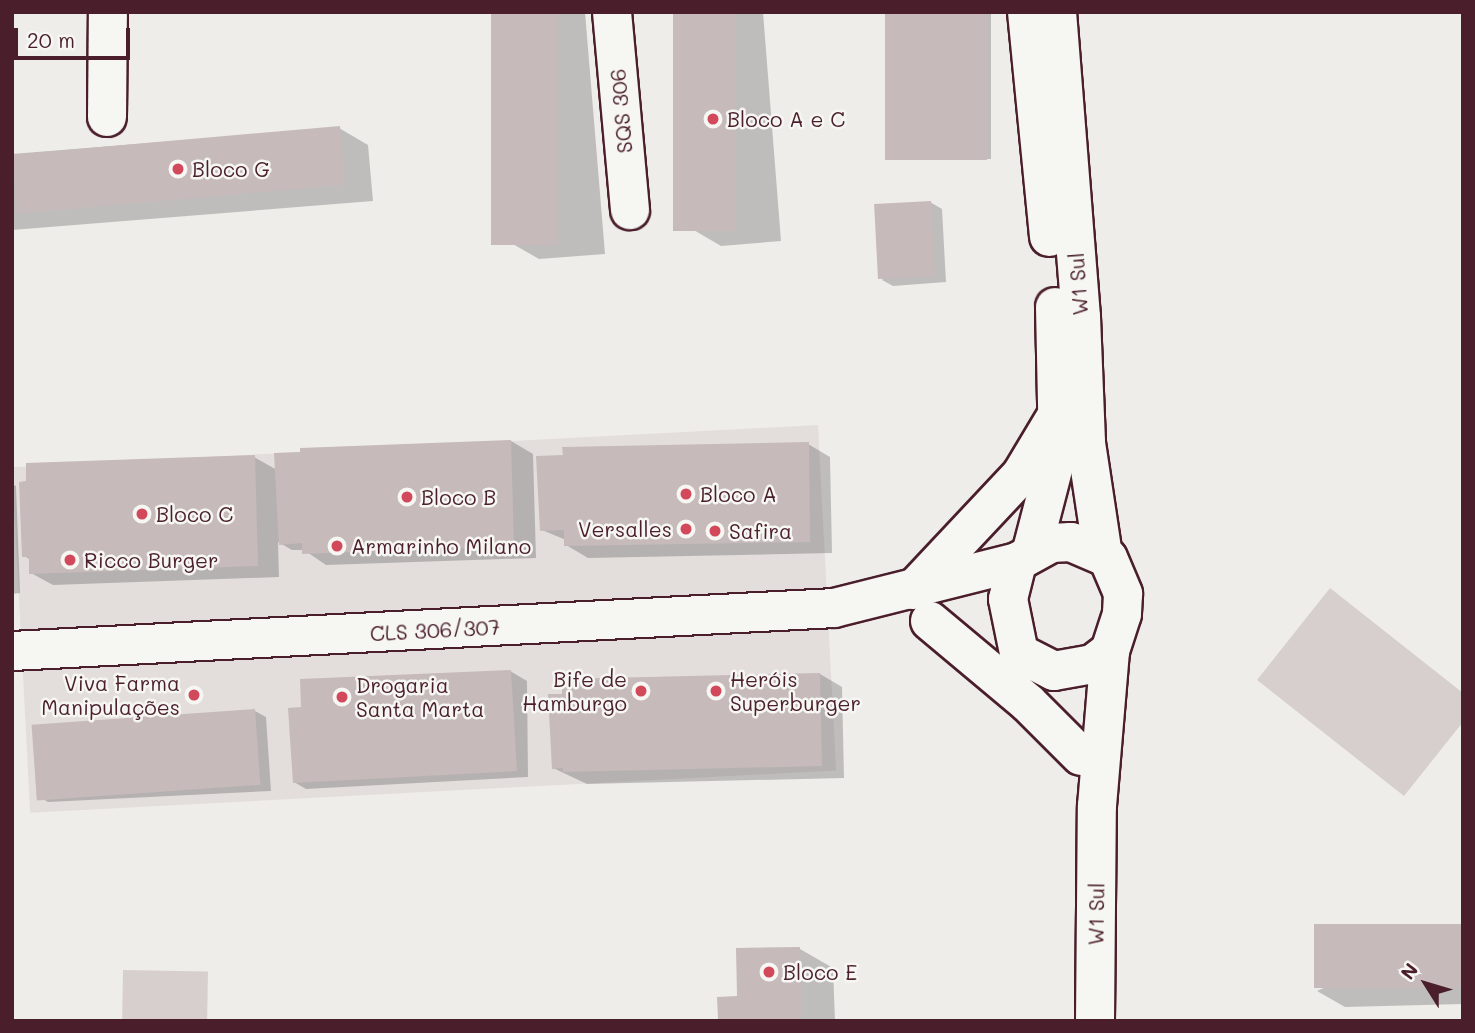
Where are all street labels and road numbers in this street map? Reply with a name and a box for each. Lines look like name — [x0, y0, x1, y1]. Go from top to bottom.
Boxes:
street label: SQS 306 — [605, 68, 637, 154]
street label: W1 Sul — [1063, 252, 1093, 316]
street label: CLS 306/307 — [369, 614, 501, 646]
street label: W1 Sul — [1083, 882, 1109, 946]

